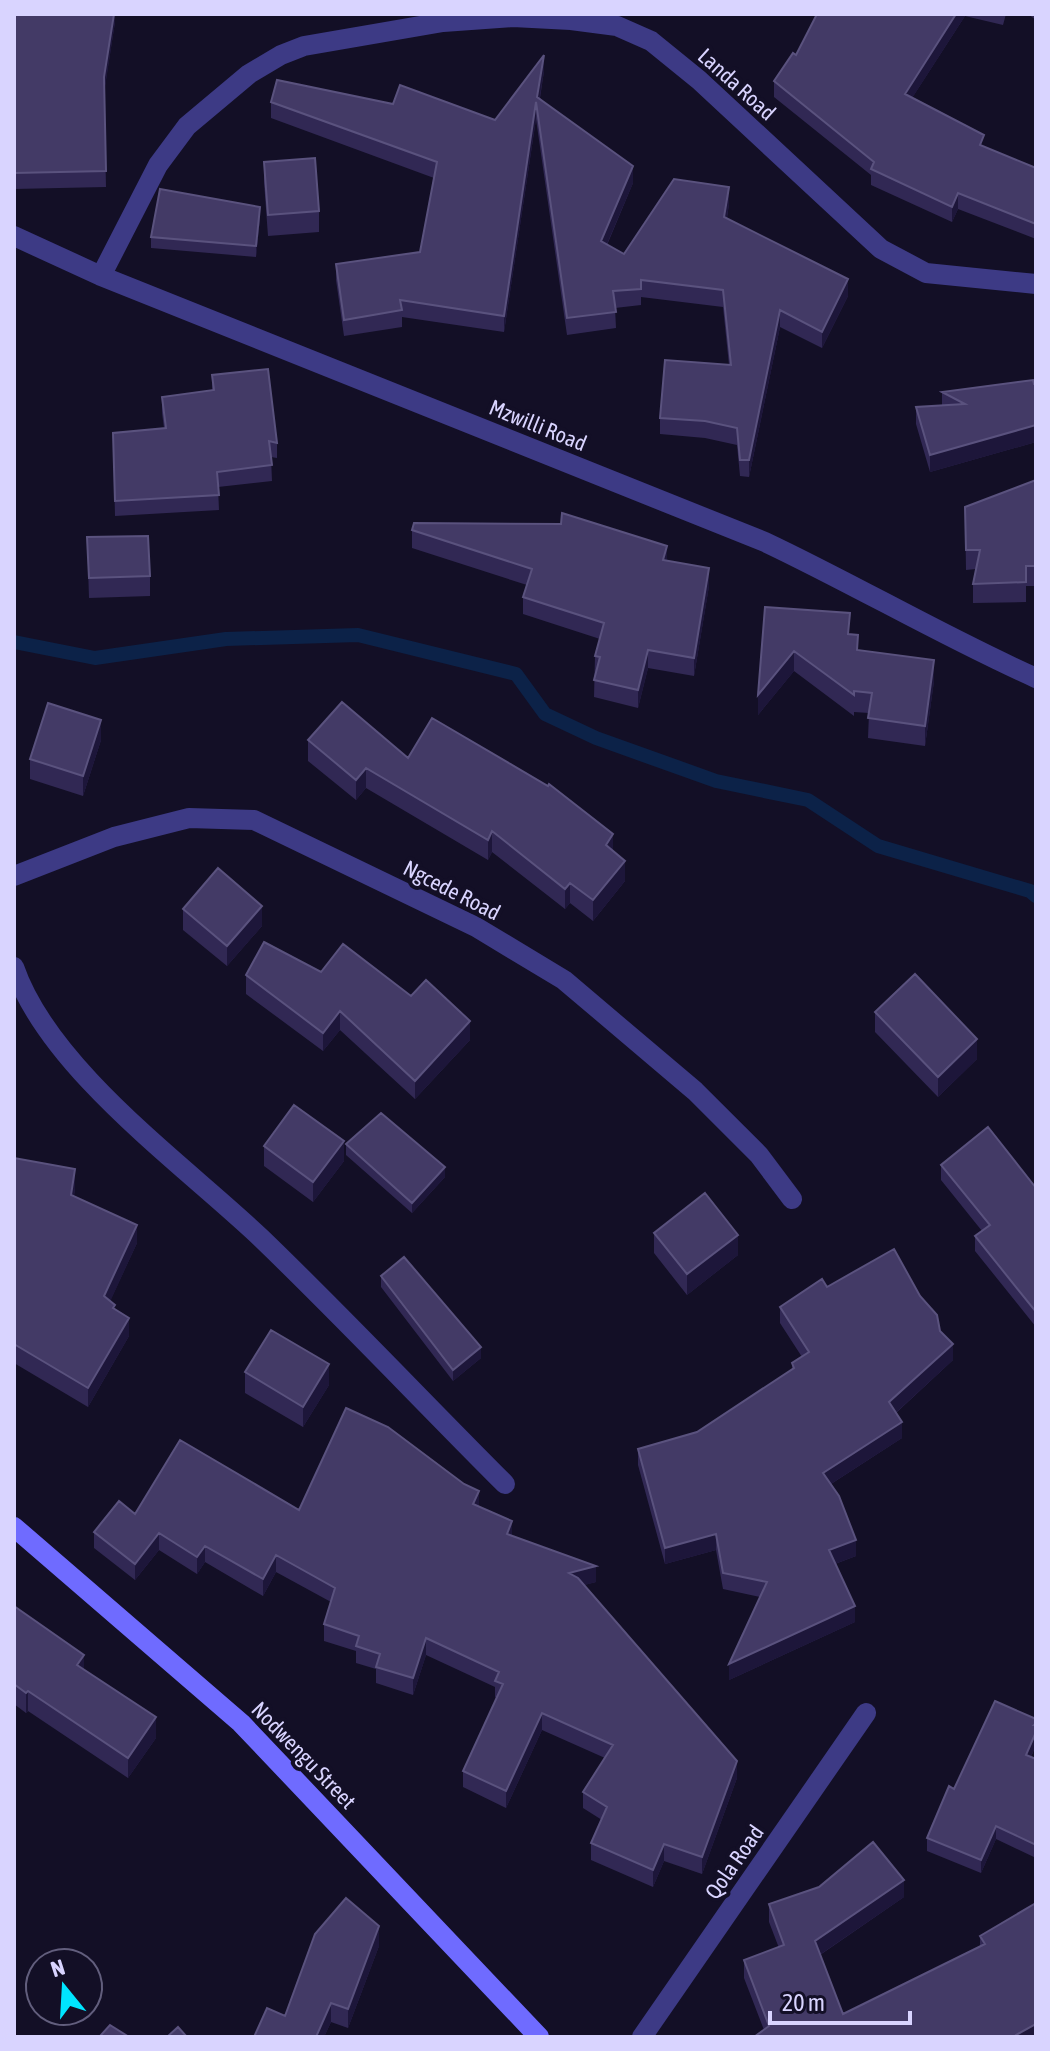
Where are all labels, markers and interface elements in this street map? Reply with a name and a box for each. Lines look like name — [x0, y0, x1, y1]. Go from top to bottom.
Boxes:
street label: Landa Road — [693, 43, 781, 125]
street label: Mzwilli Road — [486, 394, 590, 456]
street label: Ngcede Road — [399, 854, 505, 926]
street label: Nodwengu Street — [246, 1696, 362, 1814]
street label: Qola Road — [699, 1820, 769, 1904]
north arrow — [24, 1947, 104, 2027]
text: N — [48, 1954, 68, 1982]
scale bar — [770, 1975, 910, 2025]
text: 20 m — [782, 1989, 825, 2016]

